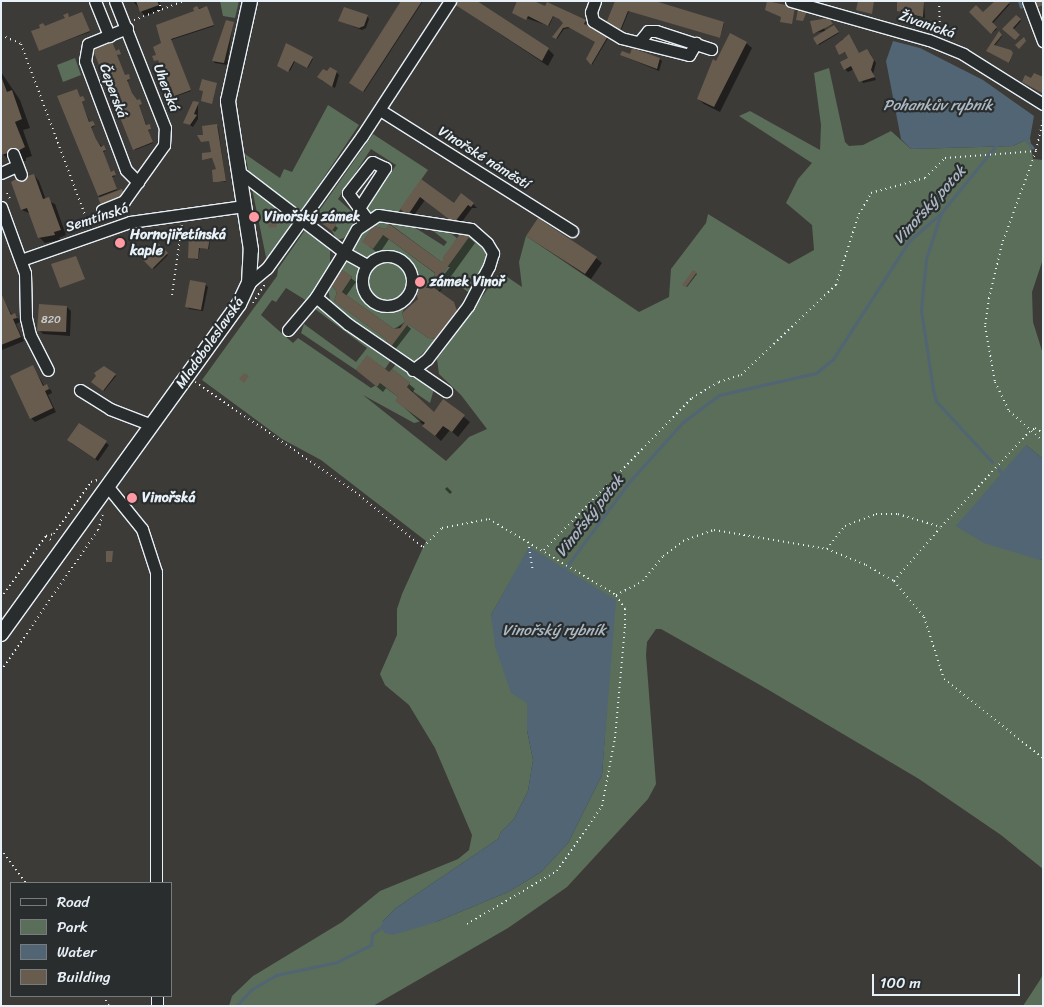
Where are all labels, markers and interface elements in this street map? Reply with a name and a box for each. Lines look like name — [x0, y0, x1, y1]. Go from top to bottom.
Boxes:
street label: Živanická — [897, 8, 957, 42]
street label: Čeperská — [95, 62, 131, 120]
street label: Uherská — [149, 62, 183, 114]
water label: Pohankův rybník — [883, 97, 993, 115]
street label: Vinořské náměstí — [435, 123, 533, 193]
water label: Vinořský potok — [890, 162, 970, 248]
street label: Semtínská — [63, 200, 131, 236]
place label: Vinořský zámek — [264, 209, 360, 225]
marker: Vinořský zámek — [248, 211, 260, 223]
place label: Hornojiřetínská kaple — [130, 227, 226, 260]
marker: Hornojiřetínská kaple — [114, 237, 126, 249]
place label: zámek Vinoř — [430, 274, 505, 290]
marker: zámek Vinoř — [414, 276, 426, 288]
street label: Mladoboleslavská — [172, 294, 248, 392]
house number: 820 — [41, 313, 61, 327]
water label: Vinořský potok — [552, 471, 628, 561]
place label: Vinořská — [142, 490, 195, 506]
marker: Vinořská — [126, 492, 138, 504]
water label: Vinořský rybník — [502, 622, 606, 640]
legend — [10, 882, 172, 997]
text: Road — [57, 889, 89, 915]
text: Park — [57, 914, 88, 940]
text: Water — [57, 939, 97, 965]
text: Building — [57, 964, 111, 990]
scale bar — [874, 964, 1022, 996]
text: 100 m — [880, 970, 921, 996]

